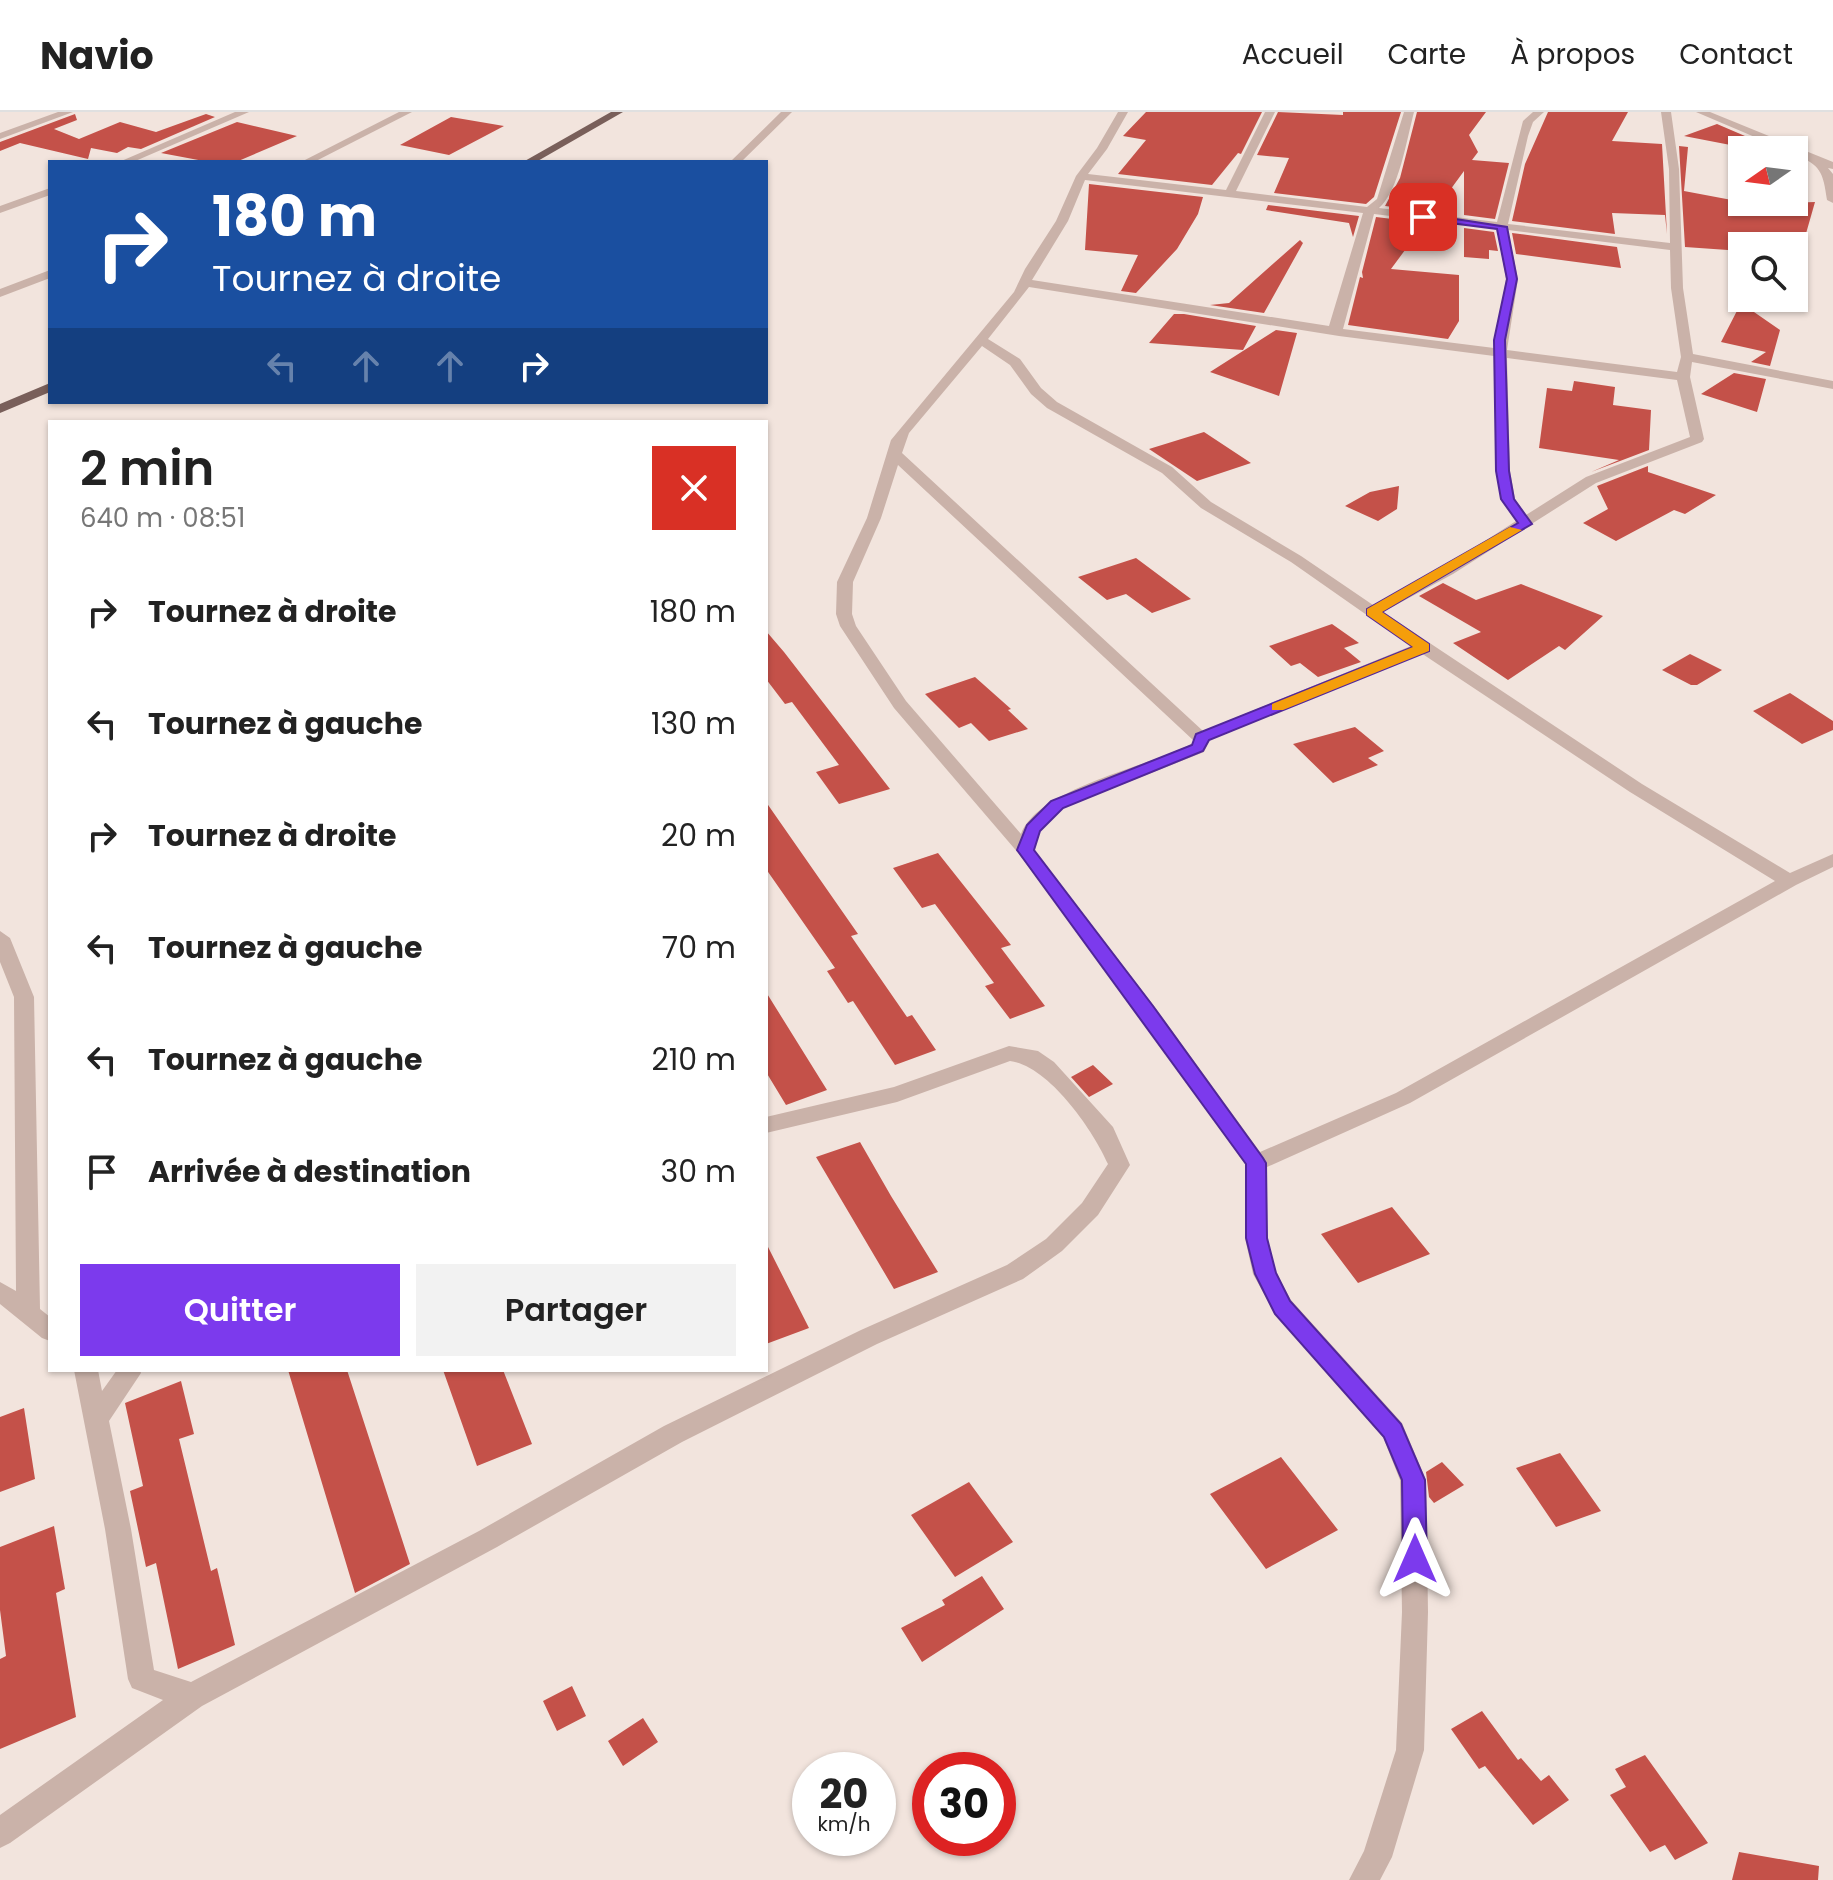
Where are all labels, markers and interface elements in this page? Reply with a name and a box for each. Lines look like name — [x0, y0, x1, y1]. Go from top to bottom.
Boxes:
text: Navio — [40, 29, 154, 82]
text: Accueil — [1242, 35, 1344, 74]
text: Carte — [1388, 35, 1466, 74]
text: À propos — [1510, 35, 1635, 74]
text: Contact — [1679, 35, 1793, 74]
north arrow — [1728, 136, 1808, 216]
map controls — [1728, 136, 1808, 312]
text: 180 m — [212, 177, 377, 256]
pin — [1389, 183, 1457, 251]
icon: right — [80, 192, 184, 296]
icon: arrive — [1401, 195, 1445, 239]
button: search — [1728, 232, 1808, 312]
text: Tournez à droite — [212, 253, 501, 304]
icon: left — [260, 344, 304, 388]
icon: ahead — [344, 344, 388, 388]
icon: ahead — [428, 344, 472, 388]
icon: right — [512, 344, 556, 388]
text: 2 min — [80, 435, 214, 502]
button: close — [652, 446, 736, 530]
text: 640 m · 08:51 — [80, 500, 245, 536]
icon: right — [80, 590, 124, 634]
text: Tournez à droite — [148, 590, 396, 633]
text: 180 m — [650, 590, 736, 633]
icon: left — [80, 702, 124, 746]
text: Tournez à gauche — [148, 702, 422, 745]
text: 130 m — [651, 702, 736, 745]
icon: right — [80, 814, 124, 858]
text: Tournez à droite — [148, 814, 396, 857]
text: 20 m — [661, 814, 736, 857]
icon: left — [80, 926, 124, 970]
text: Tournez à gauche — [148, 926, 422, 969]
text: 70 m — [662, 926, 736, 969]
icon: left — [80, 1038, 124, 1082]
text: Tournez à gauche — [148, 1038, 422, 1081]
text: 210 m — [651, 1038, 736, 1081]
icon: arrive — [80, 1150, 124, 1194]
text: Arrivée à destination — [148, 1150, 471, 1193]
text: 30 m — [661, 1150, 736, 1193]
button: Quitter — [80, 1264, 400, 1356]
button: Partager — [416, 1264, 736, 1356]
position arrow — [1373, 1517, 1457, 1601]
speed limit sign: 30 — [912, 1752, 1016, 1856]
text: 20 — [820, 1766, 868, 1822]
text: km/h — [817, 1810, 871, 1838]

